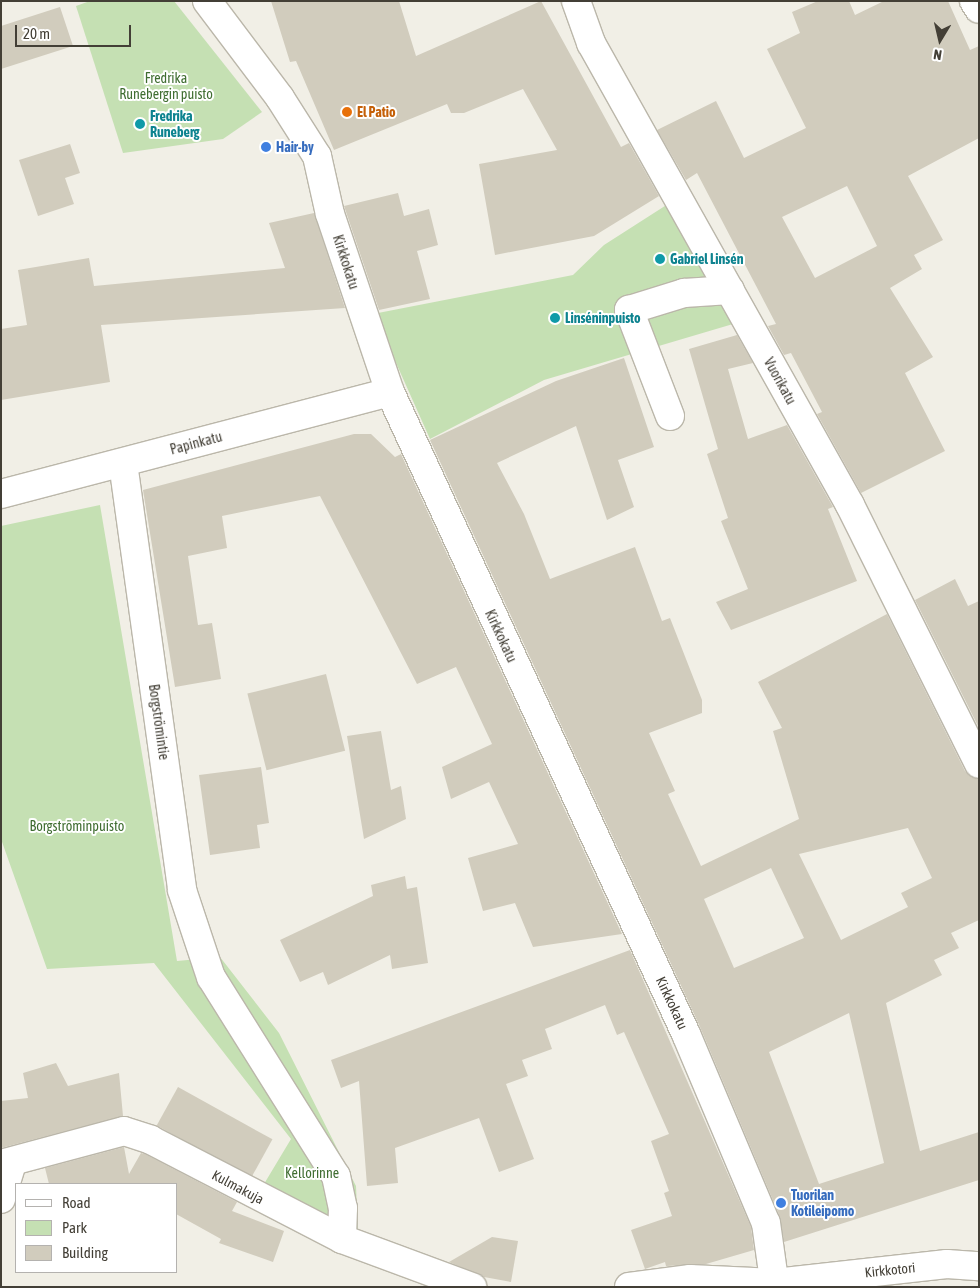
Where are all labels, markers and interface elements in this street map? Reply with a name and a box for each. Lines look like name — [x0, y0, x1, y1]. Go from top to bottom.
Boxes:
scale bar — [18, 15, 134, 47]
north arrow — [915, 15, 965, 65]
text: 20 m — [23, 25, 50, 42]
text: N — [932, 46, 943, 63]
park label: Fredrika Runebergin puisto — [119, 70, 213, 102]
place label: El Patio — [357, 104, 396, 120]
marker: El Patio — [341, 106, 353, 118]
place label: Fredrika Runeberg — [150, 108, 200, 140]
marker: Fredrika Runeberg — [134, 118, 146, 130]
place label: Hair-by — [276, 139, 314, 155]
marker: Hair-by — [260, 141, 272, 153]
street label: Kirkkokatu — [329, 233, 363, 291]
place label: Gabriel Linsén — [670, 251, 743, 267]
marker: Gabriel Linsén — [654, 253, 666, 265]
place label: Linséninpuisto — [565, 310, 641, 326]
marker: Linséninpuisto — [549, 312, 561, 324]
street label: Vuorikatu — [760, 355, 800, 407]
street label: Papinkatu — [168, 428, 224, 458]
street label: Kirkkokatu — [481, 607, 521, 665]
street label: Borgströmintie — [145, 683, 173, 761]
park label: Borgströminpuisto — [30, 818, 124, 834]
street label: Kirkkokatu — [652, 974, 692, 1032]
park label: Kellorinne — [285, 1165, 339, 1181]
street label: Kulmakuja — [209, 1166, 267, 1208]
legend — [15, 1183, 178, 1273]
place label: Tuorilan Kotileipomo — [791, 1187, 854, 1220]
text: Road — [62, 1194, 91, 1211]
marker: Tuorilan Kotileipomo — [775, 1197, 787, 1209]
text: Park — [62, 1219, 87, 1236]
text: Building — [62, 1244, 108, 1261]
street label: Kirkkotori — [864, 1259, 916, 1281]

